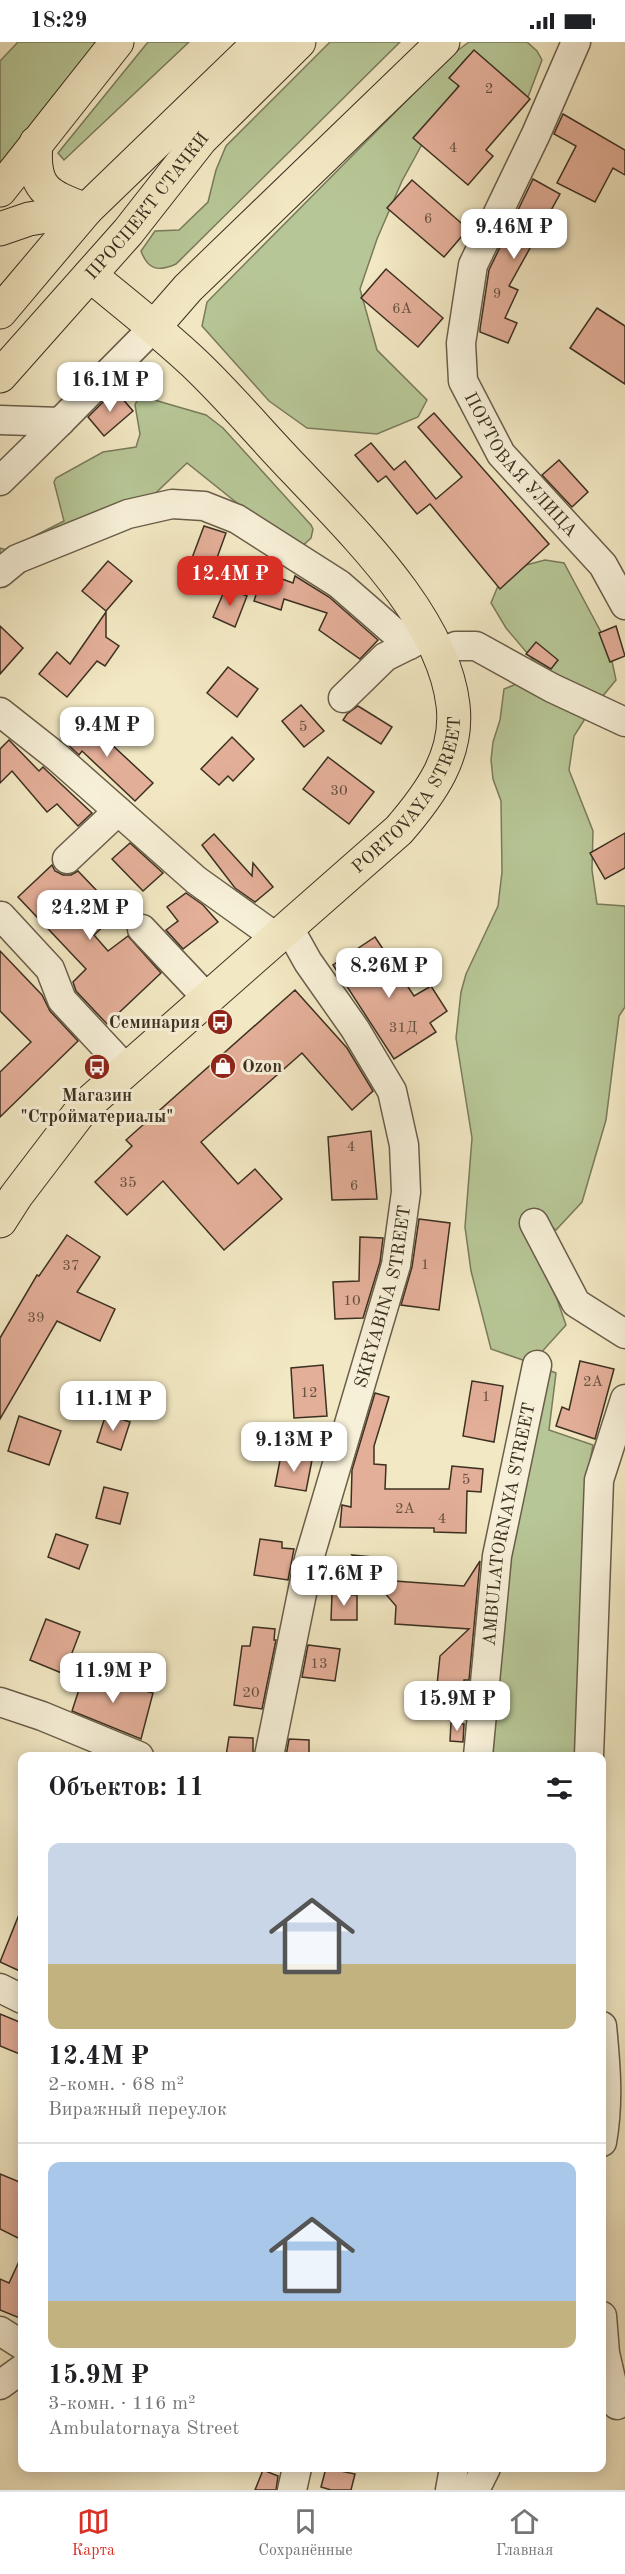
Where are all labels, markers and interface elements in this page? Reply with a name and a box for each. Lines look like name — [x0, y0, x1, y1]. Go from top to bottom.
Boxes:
text: 18:29 — [30, 10, 87, 32]
house number: 2 — [485, 82, 493, 97]
street label: ПРОСПЕКТ СТАЧКИ — [83, 129, 213, 283]
house number: 4 — [449, 141, 457, 156]
pin: 9.46M ₽ — [459, 209, 569, 260]
house number: 6 — [424, 212, 432, 227]
text: 9.46M ₽ — [475, 218, 553, 238]
house number: 9 — [493, 287, 501, 302]
house number: 6А — [392, 302, 413, 317]
pin: 16.1M ₽ — [55, 362, 165, 413]
text: 16.1M ₽ — [71, 371, 149, 391]
street label: ПОРТОВАЯ УЛИЦА — [461, 390, 580, 541]
pin: 12.4M ₽ — [175, 556, 285, 607]
text: 12.4M ₽ — [191, 565, 269, 585]
pin: 9.4M ₽ — [58, 707, 156, 758]
text: 9.4M ₽ — [74, 716, 140, 736]
street label: PORTOVAYA STREET — [349, 716, 464, 877]
house number: 5 — [299, 720, 307, 735]
house number: 30 — [330, 784, 348, 799]
pin: 24.2M ₽ — [35, 890, 145, 941]
text: 24.2M ₽ — [51, 899, 129, 919]
pin: 8.26M ₽ — [334, 948, 444, 999]
text: 8.26M ₽ — [350, 957, 428, 977]
bus stop icon: Семинария — [205, 1007, 235, 1037]
place label: Семинария — [109, 1014, 200, 1032]
house number: 31Д — [389, 1021, 417, 1036]
shop icon: Ozon — [208, 1051, 238, 1081]
bus stop icon: Магазин "Стройматериалы" — [82, 1052, 112, 1082]
place label: Ozon — [242, 1058, 282, 1076]
place label: Магазин "Стройматериалы" — [21, 1087, 173, 1126]
house number: 4 — [347, 1140, 355, 1155]
house number: 35 — [119, 1176, 137, 1191]
house number: 6 — [350, 1179, 358, 1194]
street label: SKRYABINA STREET — [352, 1204, 414, 1390]
house number: 1 — [421, 1258, 429, 1273]
house number: 37 — [62, 1259, 80, 1274]
house number: 10 — [343, 1294, 361, 1309]
house number: 39 — [27, 1311, 45, 1326]
house number: 2А — [583, 1375, 604, 1390]
pin: 11.1M ₽ — [58, 1381, 168, 1432]
house number: 12 — [300, 1386, 318, 1401]
text: 11.1M ₽ — [74, 1390, 152, 1410]
house number: 1 — [482, 1390, 490, 1405]
street label: AMBULATORNAYA STREET — [480, 1401, 539, 1647]
pin: 9.13M ₽ — [239, 1422, 349, 1473]
text: 9.13M ₽ — [255, 1431, 333, 1451]
house number: 5 — [462, 1473, 470, 1488]
house number: 2А — [395, 1502, 416, 1517]
house number: 4 — [438, 1512, 446, 1527]
pin: 17.6M ₽ — [289, 1556, 399, 1607]
text: 17.6M ₽ — [305, 1565, 383, 1585]
pin: 11.9M ₽ — [58, 1653, 168, 1704]
house number: 13 — [310, 1657, 328, 1672]
text: 11.9M ₽ — [74, 1662, 152, 1682]
pin: 15.9M ₽ — [402, 1681, 512, 1732]
house number: 20 — [242, 1686, 260, 1701]
text: 15.9M ₽ — [418, 1690, 496, 1710]
icon: filters — [543, 1772, 576, 1805]
text: Объектов: 11 — [48, 1775, 204, 1801]
icon: home — [258, 1882, 366, 1990]
text: 12.4M ₽ — [48, 2044, 149, 2070]
text: 2-комн. · 68 m² — [48, 2075, 184, 2095]
text: Виражный переулок — [48, 2100, 227, 2120]
icon: home — [258, 2201, 366, 2309]
text: 15.9M ₽ — [48, 2363, 149, 2389]
text: 3-комн. · 116 m² — [48, 2394, 196, 2414]
text: Ambulatornaya Street — [48, 2419, 239, 2439]
tab: Карта — [72, 2505, 115, 2561]
tab: Сохранённые — [258, 2505, 353, 2561]
tab: Главная — [496, 2505, 553, 2561]

